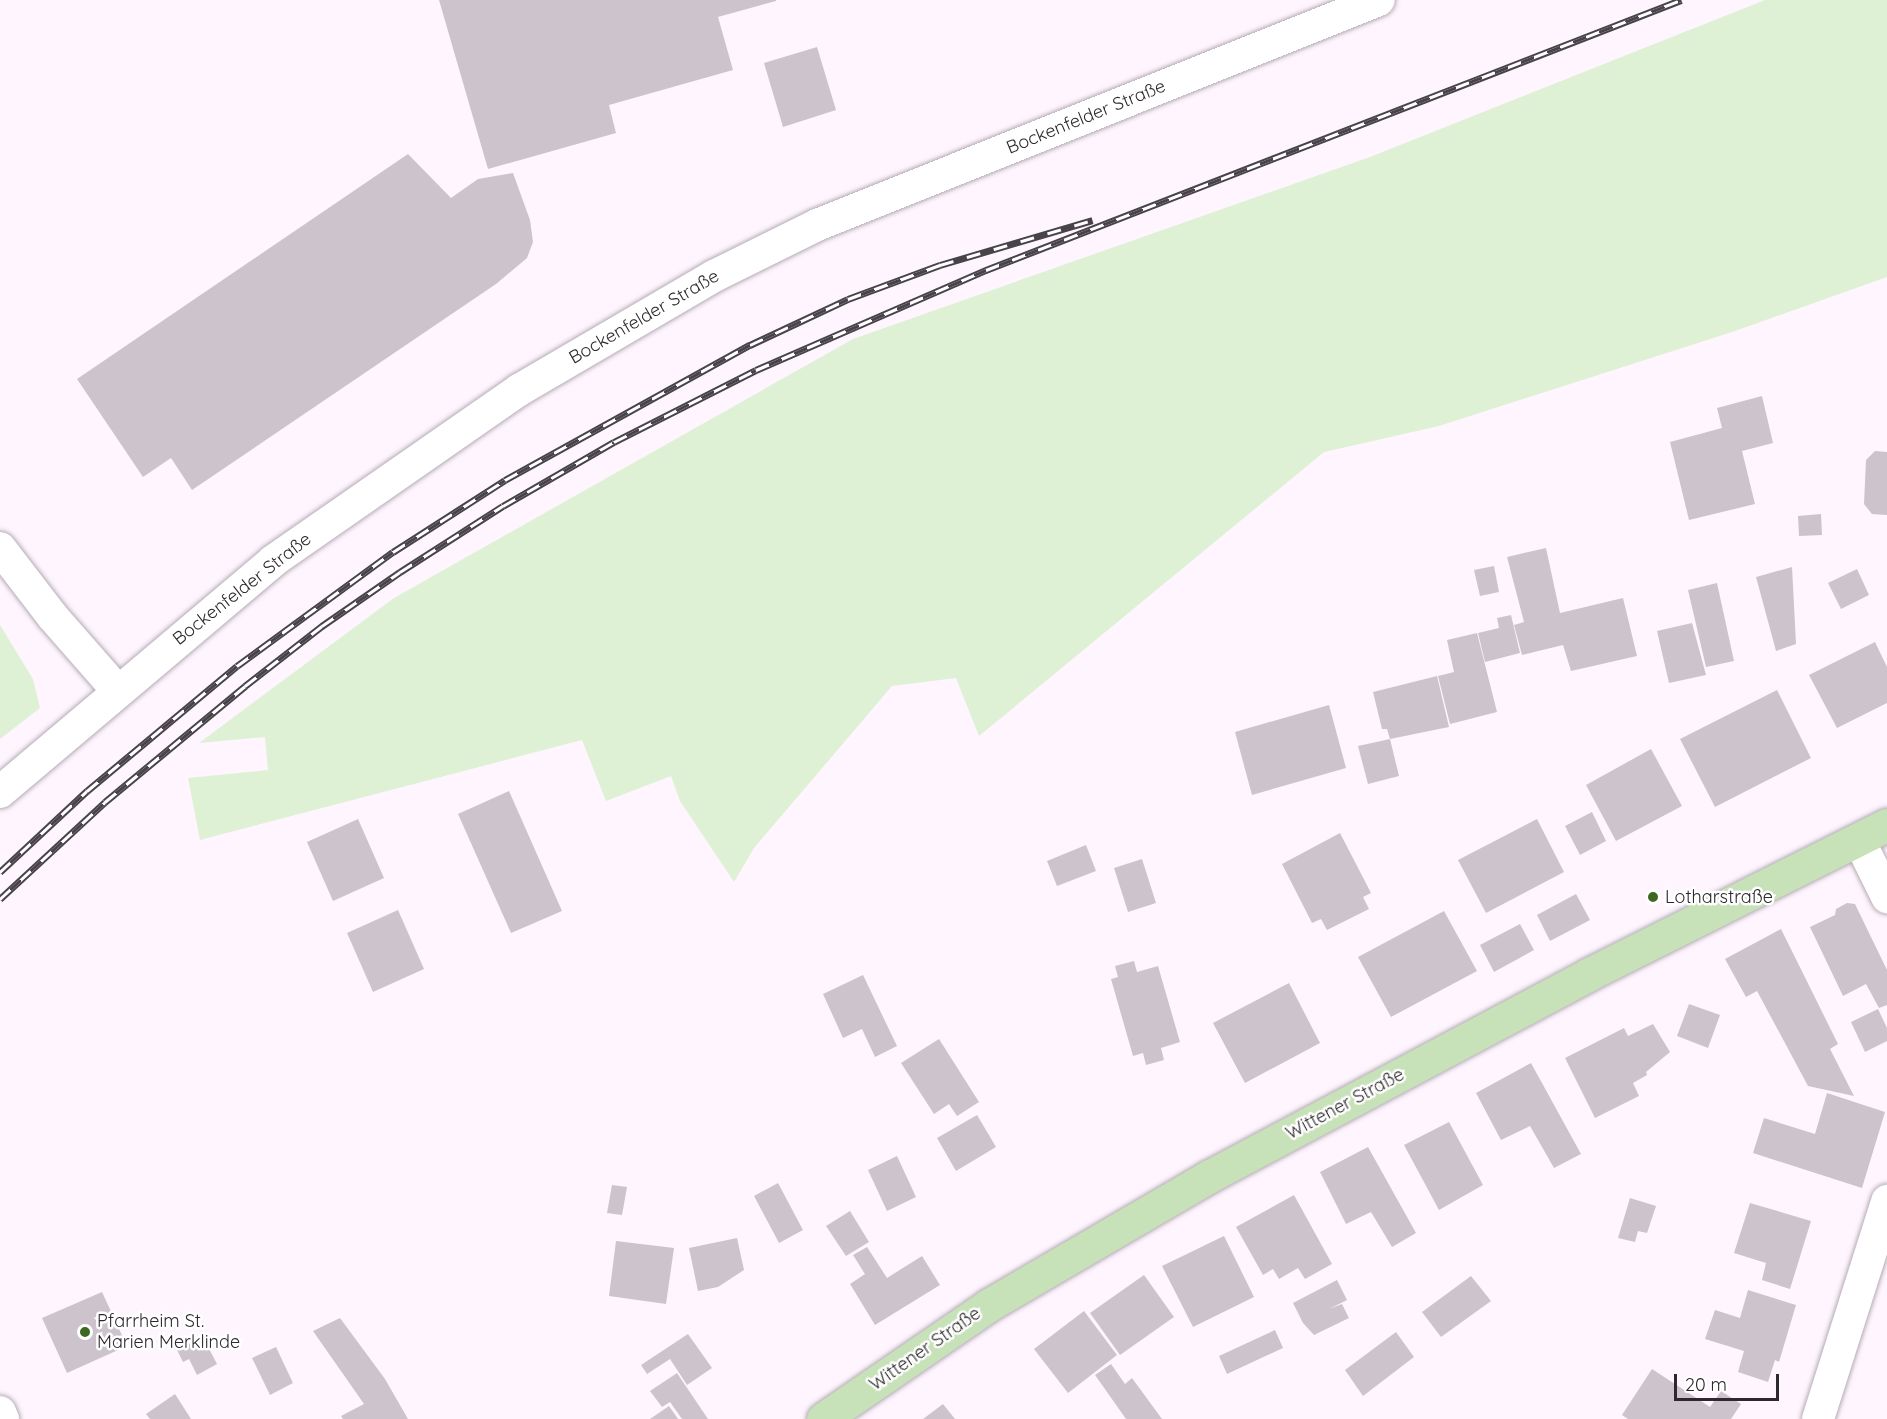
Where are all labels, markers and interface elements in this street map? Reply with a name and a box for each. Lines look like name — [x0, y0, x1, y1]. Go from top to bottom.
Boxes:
street label: Bockenfelder Straße — [1003, 75, 1169, 159]
street label: Bockenfelder Straße — [565, 265, 723, 369]
street label: Bockenfelder Straße — [169, 528, 315, 650]
place label: Lotharstraße — [1665, 886, 1773, 908]
marker: Lotharstraße — [1646, 890, 1660, 904]
street label: Wittener Straße — [1282, 1064, 1408, 1144]
street label: Wittener Straße — [865, 1303, 985, 1395]
place label: Pfarrheim St. Marien Merklinde — [97, 1311, 240, 1354]
marker: Pfarrheim St. Marien Merklinde — [78, 1325, 92, 1339]
scale bar — [1677, 1362, 1782, 1400]
text: 20 m — [1685, 1373, 1727, 1396]

